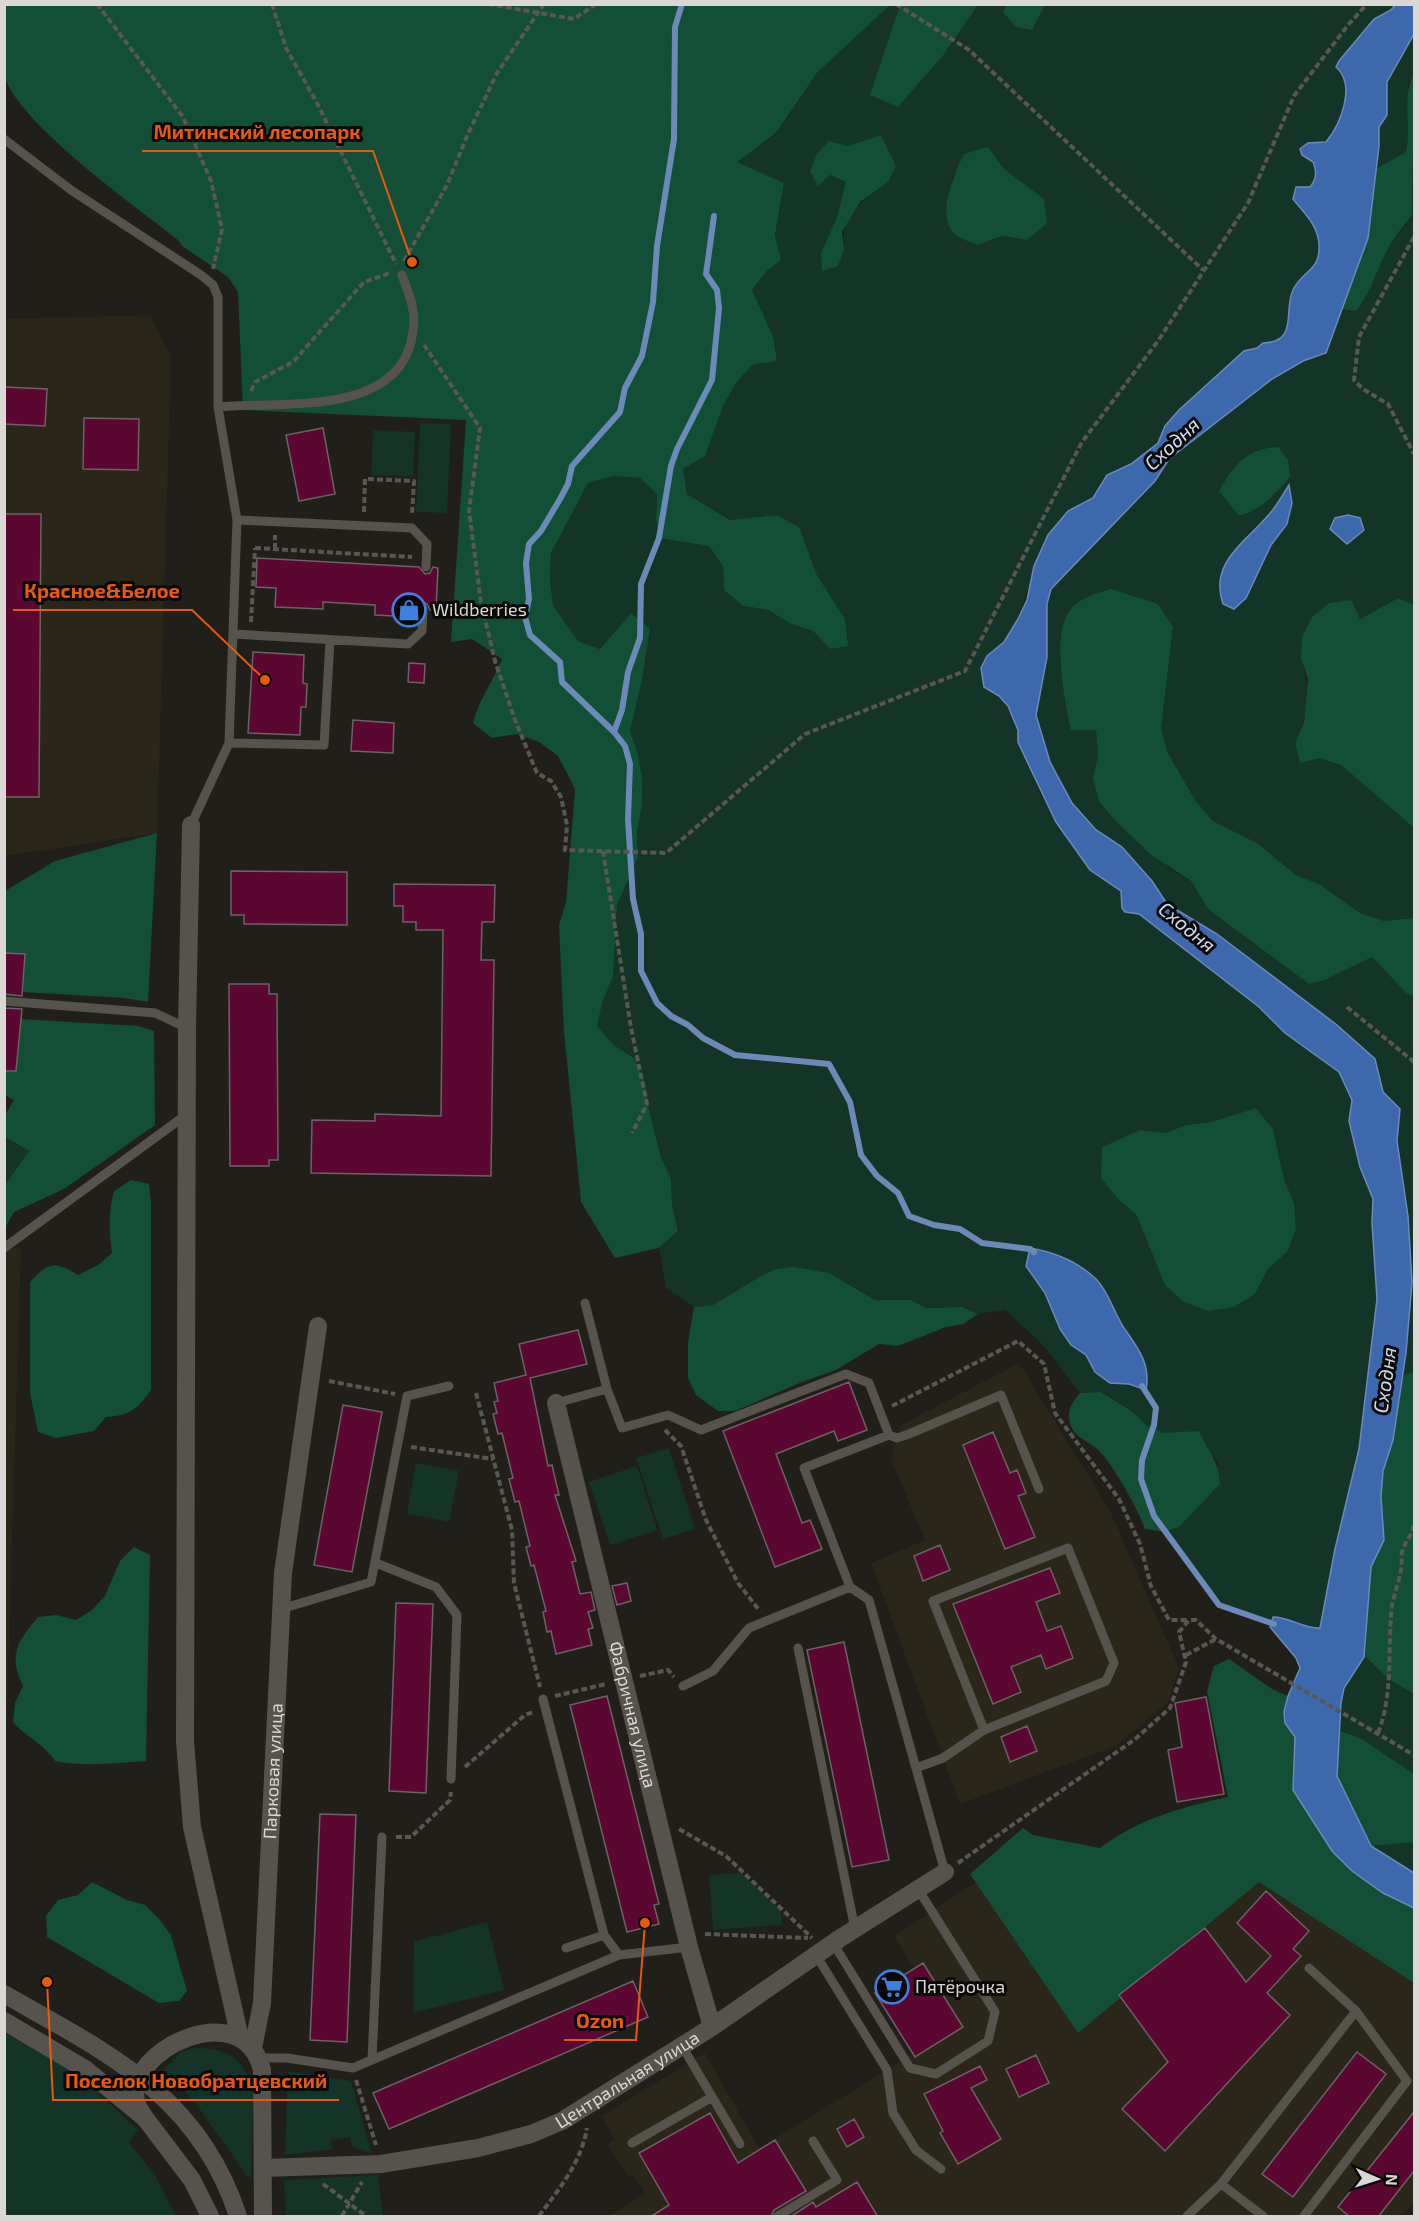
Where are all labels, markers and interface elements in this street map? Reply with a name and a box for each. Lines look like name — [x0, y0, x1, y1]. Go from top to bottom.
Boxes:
callout: Митинский лесопарк — [142, 113, 373, 151]
text: Митинский лесопарк — [153, 119, 361, 143]
water label: Сходня — [1139, 412, 1204, 475]
callout: Красное&Белое — [13, 572, 192, 610]
text: Красное&Белое — [24, 578, 180, 602]
shop icon: Wildberries — [391, 592, 427, 628]
place label: Wildberries — [432, 598, 527, 620]
water label: Сходня — [1154, 896, 1221, 957]
water label: Сходня — [1367, 1345, 1401, 1415]
street label: Фабричная улица — [605, 1639, 662, 1790]
street label: Парковая улица — [258, 1702, 287, 1840]
supermarket icon: Пятёрочка — [874, 1969, 910, 2005]
place label: Пятёрочка — [915, 1975, 1005, 1997]
callout: Ozon — [564, 2002, 636, 2040]
text: Ozon — [576, 2008, 624, 2032]
street label: Центральная улица — [551, 2026, 703, 2133]
callout: Поселок Новобратцевский — [53, 2062, 339, 2100]
text: Поселок Новобратцевский — [65, 2068, 327, 2092]
north arrow — [1347, 2149, 1407, 2209]
text: N — [1383, 2174, 1402, 2186]

